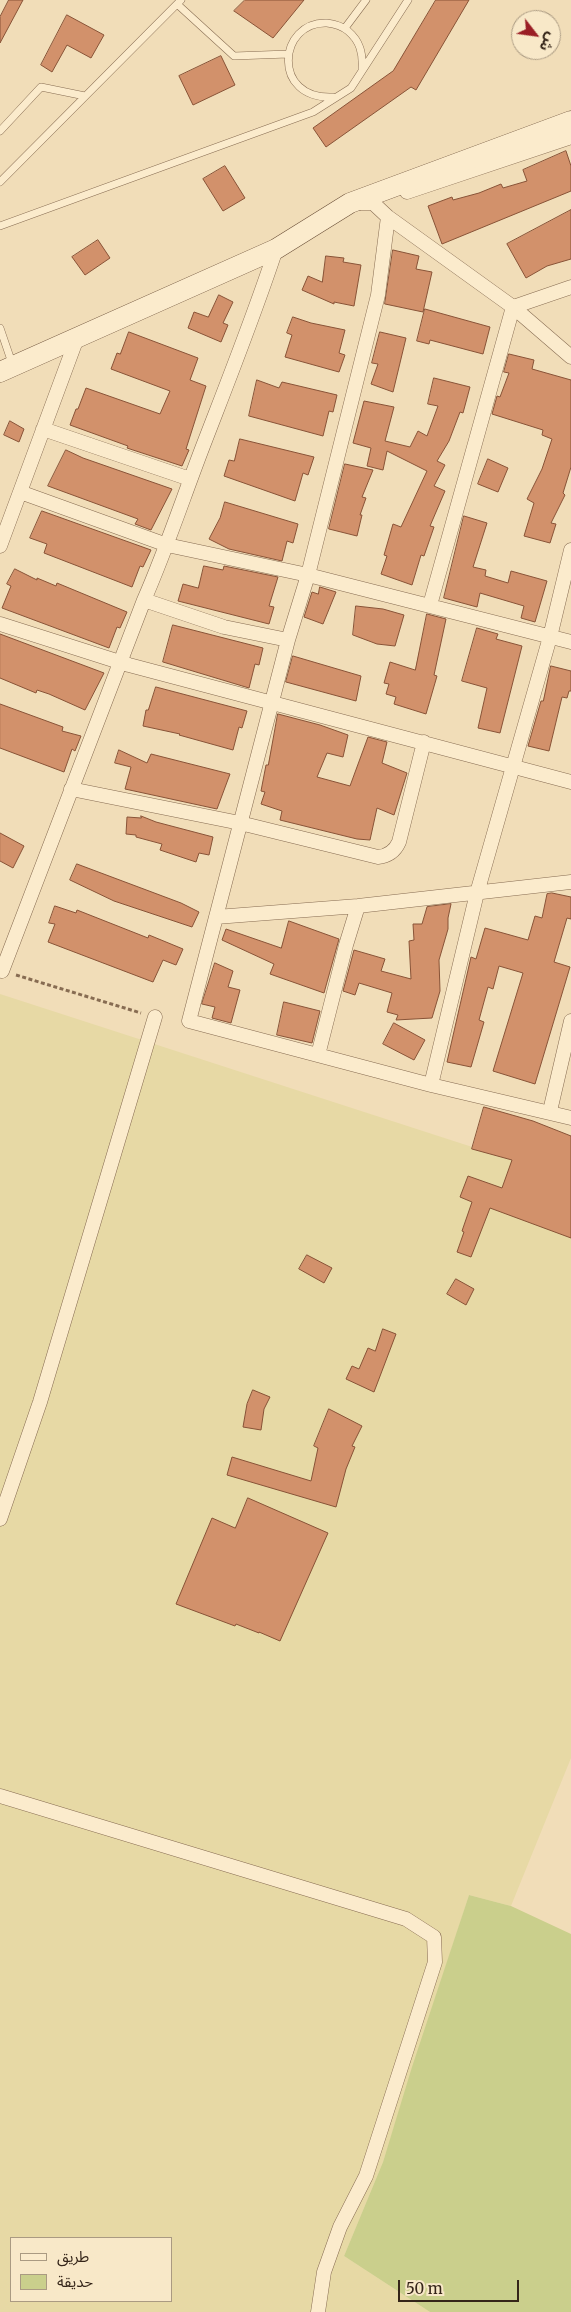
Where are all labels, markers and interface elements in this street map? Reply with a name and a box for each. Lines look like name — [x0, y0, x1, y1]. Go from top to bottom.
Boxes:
north arrow — [511, 10, 561, 60]
text: ش — [536, 29, 561, 55]
legend — [10, 2237, 172, 2302]
text: طريق — [57, 2247, 89, 2266]
scale bar — [401, 2270, 522, 2302]
text: حديقة — [57, 2272, 93, 2291]
text: 50 m — [406, 2279, 443, 2298]

